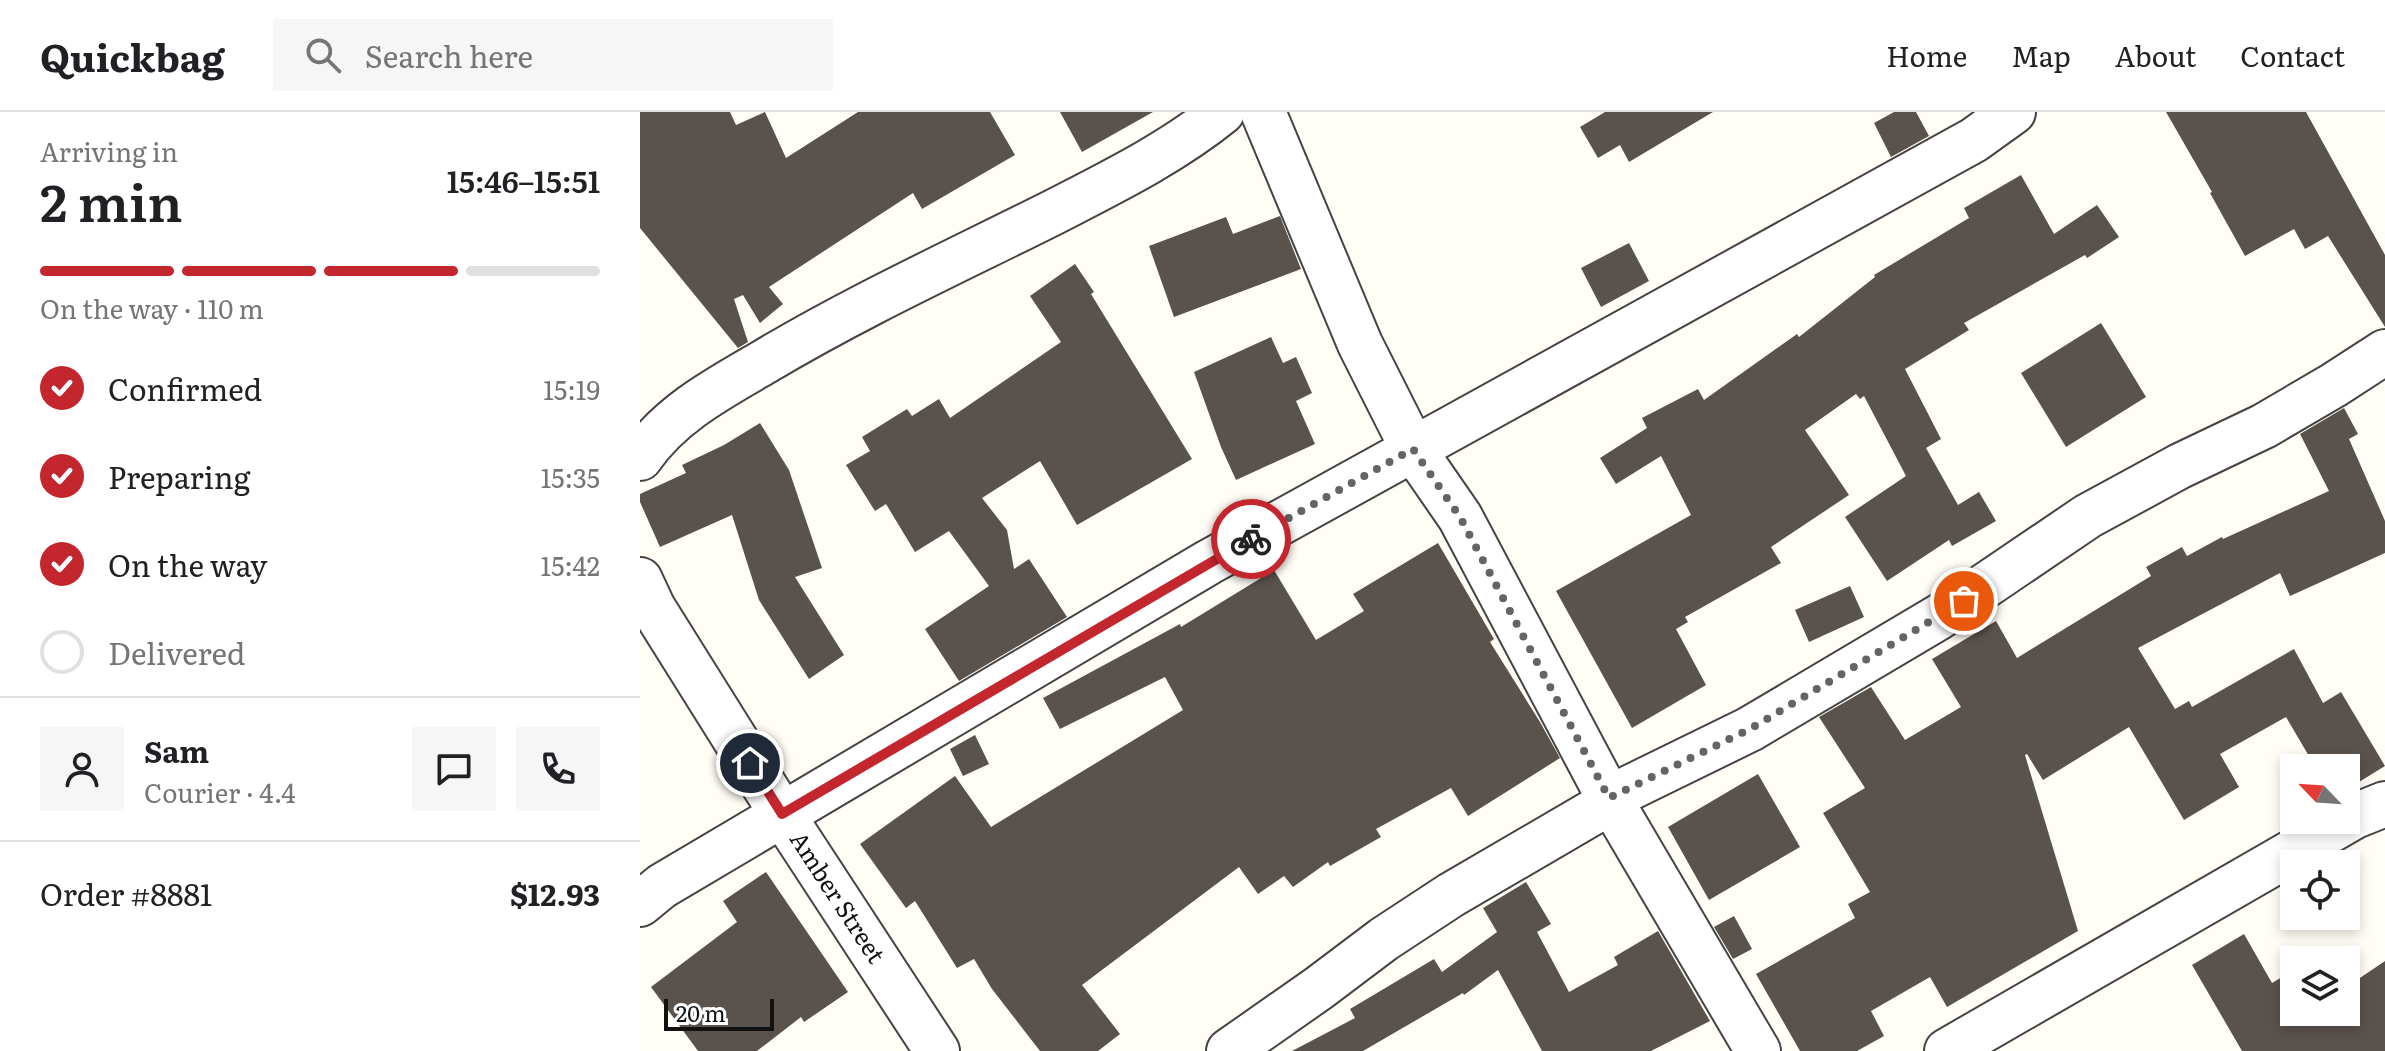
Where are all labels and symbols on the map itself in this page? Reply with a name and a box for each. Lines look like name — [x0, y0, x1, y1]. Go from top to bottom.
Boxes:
courier — [1211, 499, 1291, 579]
pin — [1930, 567, 1998, 635]
pin — [716, 729, 784, 797]
north arrow — [2280, 754, 2360, 834]
street label: Amber Street — [783, 823, 895, 970]
scale bar — [664, 995, 774, 1031]

